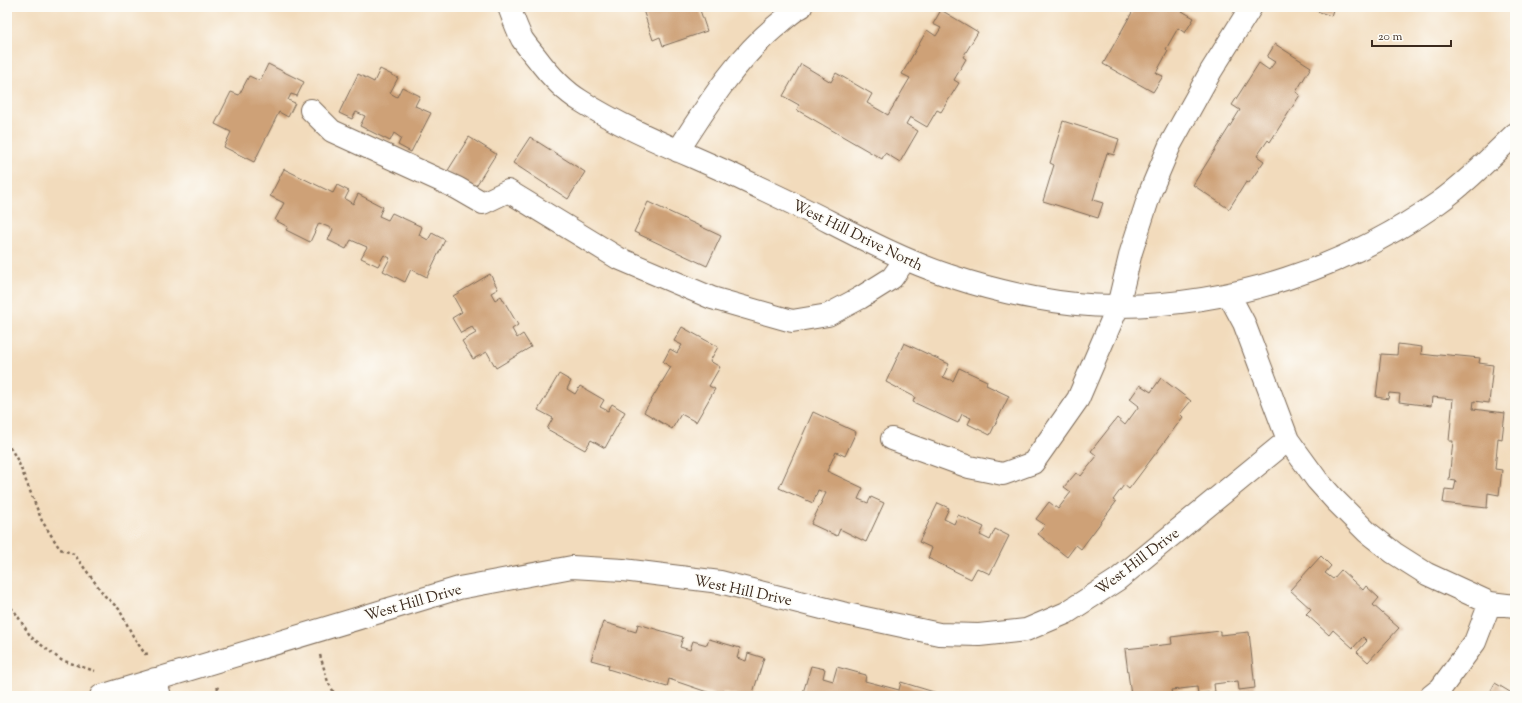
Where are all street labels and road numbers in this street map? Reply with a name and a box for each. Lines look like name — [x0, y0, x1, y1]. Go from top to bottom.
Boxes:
street label: West Hill Drive North — [789, 196, 926, 277]
street label: West Hill Drive — [1092, 524, 1184, 601]
street label: West Hill Drive — [692, 571, 794, 612]
street label: West Hill Drive — [362, 580, 464, 627]

